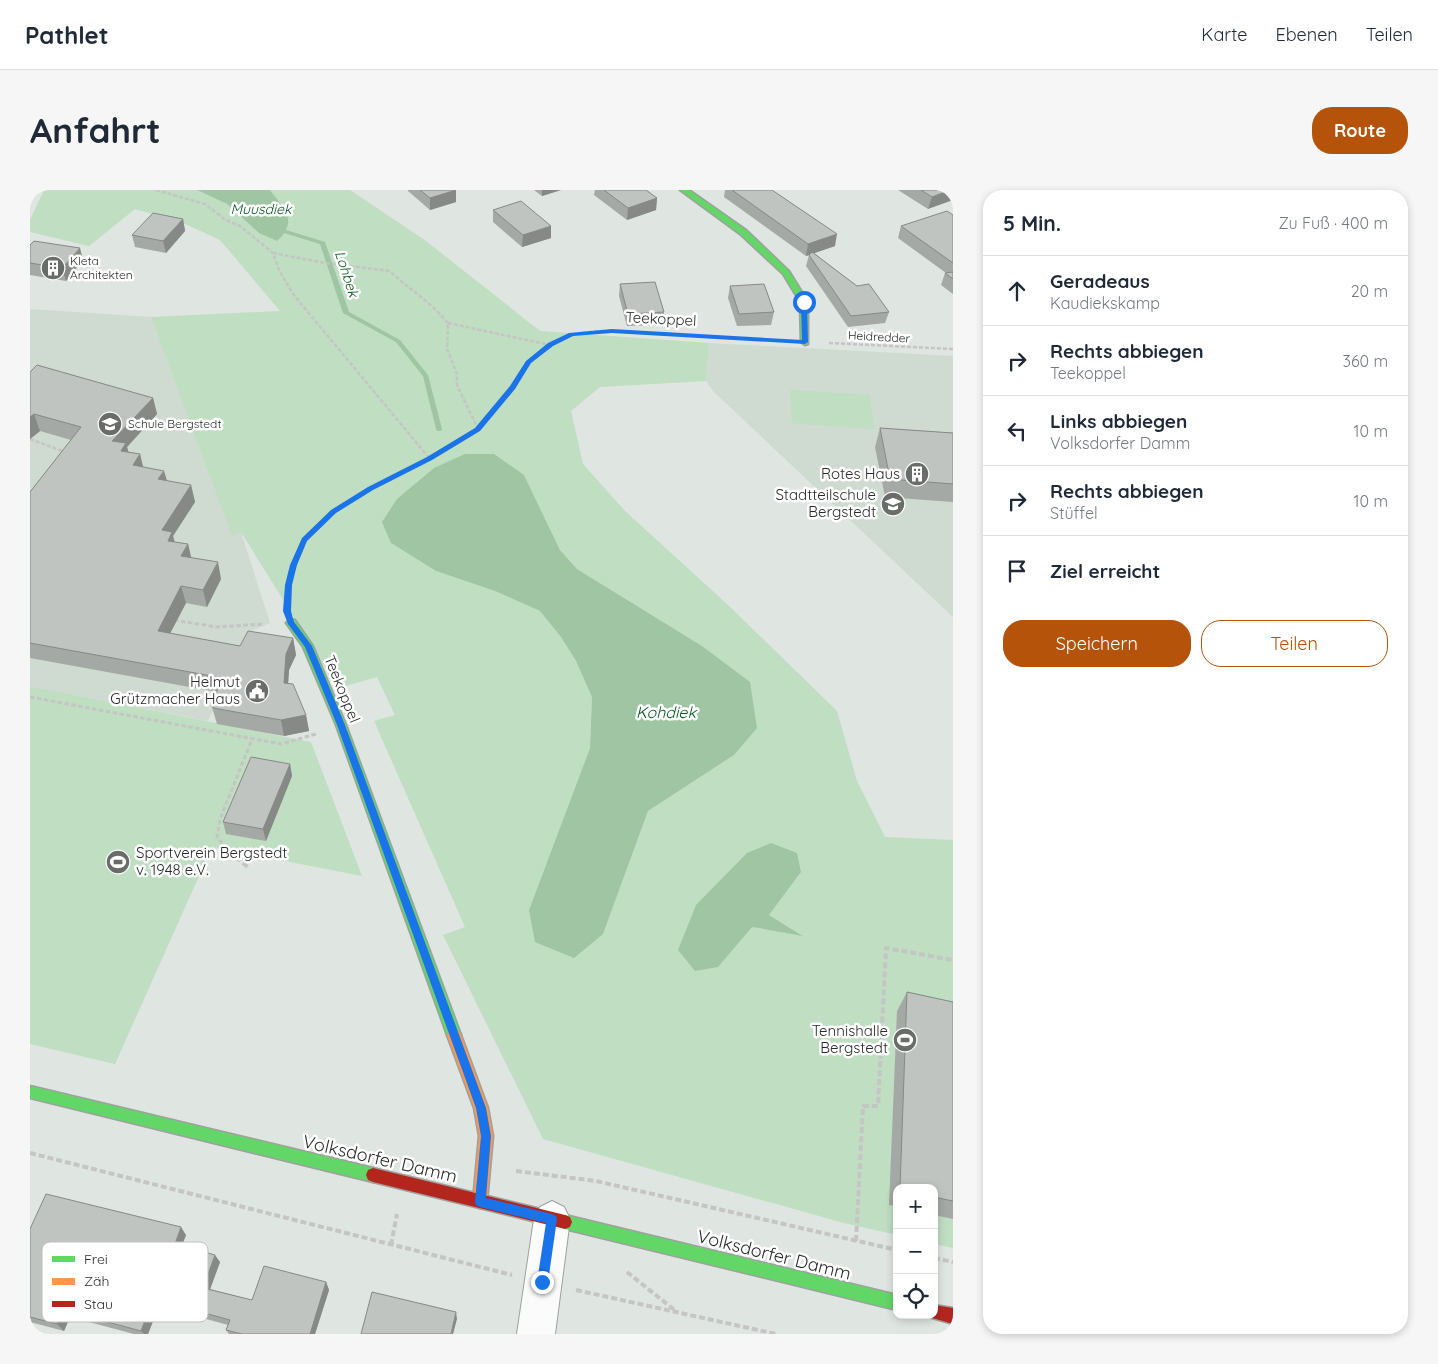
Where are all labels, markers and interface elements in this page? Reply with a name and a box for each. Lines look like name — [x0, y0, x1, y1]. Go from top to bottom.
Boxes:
text: Pathlet — [25, 20, 109, 50]
text: Karte — [1201, 23, 1247, 46]
text: Ebenen — [1275, 23, 1338, 46]
text: Teilen — [1366, 23, 1413, 46]
button: Route — [1312, 107, 1408, 154]
text: Anfahrt — [30, 108, 161, 152]
water label: Muusdiek — [231, 200, 293, 218]
text: 5 Min. — [1003, 210, 1061, 236]
text: Zu Fuß · 400 m — [1278, 213, 1388, 233]
water label: Lohbek — [331, 249, 363, 301]
place label: Kleta Architekten — [70, 253, 133, 282]
building icon: Kleta Architekten — [40, 255, 66, 281]
text: Geradeaus — [1050, 269, 1150, 293]
icon: ahead — [1003, 277, 1031, 305]
text: 20 m — [1351, 281, 1388, 301]
route start — [793, 291, 816, 314]
text: Kaudiekskamp — [1050, 293, 1160, 313]
street label: Teekoppel — [625, 307, 697, 330]
street label: Heidredder — [848, 327, 911, 346]
text: Rechts abbiegen — [1050, 339, 1203, 363]
icon: right — [1003, 347, 1031, 375]
text: 360 m — [1343, 351, 1388, 371]
text: Teekoppel — [1050, 363, 1126, 383]
text: Links abbiegen — [1050, 409, 1187, 433]
school or university icon: Schule Bergstedt — [97, 411, 123, 437]
place label: Schule Bergstedt — [128, 416, 221, 431]
icon: left — [1003, 417, 1031, 445]
text: 10 m — [1354, 421, 1388, 441]
text: Volksdorfer Damm — [1050, 433, 1190, 453]
building icon: Rotes Haus — [904, 461, 930, 487]
place label: Rotes Haus — [821, 464, 900, 483]
text: Rechts abbiegen — [1050, 479, 1203, 503]
place label: Stadtteilschule Bergstedt — [775, 485, 876, 521]
icon: right — [1003, 487, 1031, 515]
school or university icon: Stadtteilschule Bergstedt — [880, 491, 906, 517]
text: 10 m — [1354, 491, 1388, 511]
text: Stüffel — [1050, 503, 1098, 523]
icon: arrive — [1003, 557, 1031, 585]
text: Ziel erreicht — [1050, 559, 1160, 583]
button: Speichern — [1003, 620, 1191, 667]
button: Teilen — [1201, 620, 1388, 667]
street label: Teekoppel — [320, 652, 365, 725]
place label: Helmut Grützmacher Haus — [110, 672, 240, 708]
public building icon: Helmut Grützmacher Haus — [244, 678, 270, 704]
water label: Kohdiek — [636, 702, 697, 722]
place label: Sportverein Bergstedt v. 1948 e.V. — [136, 843, 287, 879]
sports icon: Sportverein Bergstedt v. 1948 e.V. — [105, 849, 131, 875]
place label: Tennishalle Bergstedt — [812, 1021, 888, 1057]
sports icon: Tennishalle Bergstedt — [892, 1027, 918, 1053]
street label: Volksdorfer Damm — [301, 1130, 460, 1187]
map controls — [893, 1184, 938, 1319]
button: + — [893, 1184, 938, 1229]
street label: Volksdorfer Damm — [695, 1224, 853, 1285]
button: − — [893, 1229, 938, 1274]
legend — [42, 1242, 208, 1322]
text: Frei — [84, 1250, 108, 1268]
route end — [531, 1271, 554, 1294]
text: Zäh — [84, 1272, 109, 1290]
button: locate — [893, 1274, 938, 1319]
text: Stau — [84, 1295, 113, 1313]

